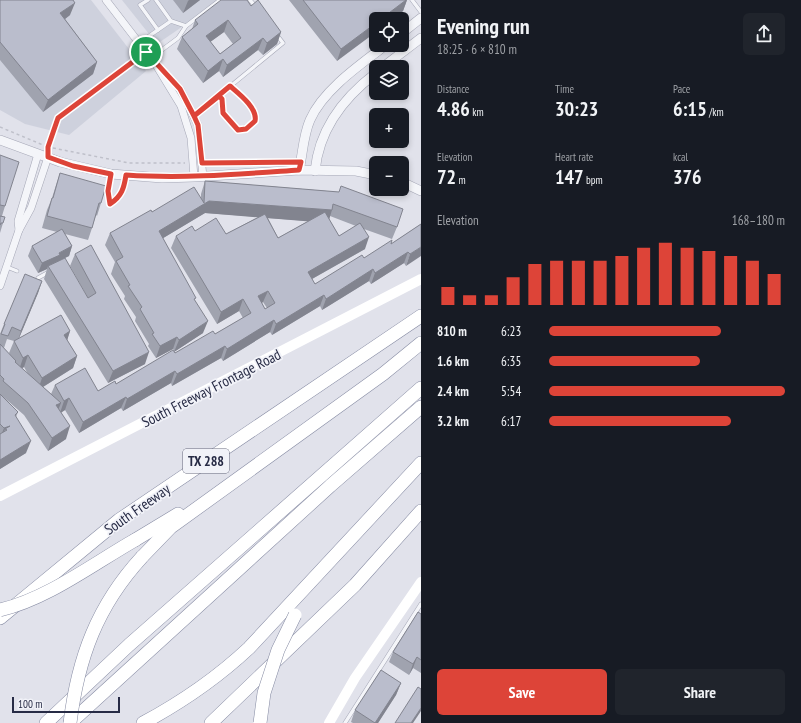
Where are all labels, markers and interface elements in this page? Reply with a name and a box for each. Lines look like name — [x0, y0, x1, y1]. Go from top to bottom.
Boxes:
map controls — [369, 12, 409, 196]
button: locate — [369, 12, 409, 52]
text: Evening run — [437, 12, 530, 40]
button: share — [743, 13, 785, 55]
pin — [129, 35, 163, 69]
icon: arrive — [135, 41, 157, 63]
text: 18:25 · 6 × 810 m — [437, 41, 517, 58]
button: layers — [369, 60, 409, 100]
text: Distance — [437, 82, 469, 96]
text: Time — [555, 82, 574, 96]
text: Pace — [673, 82, 690, 96]
text: 4.86 — [437, 96, 470, 122]
text: 30:23 — [555, 96, 598, 122]
text: 6:15 — [673, 96, 707, 122]
text: km — [470, 105, 484, 119]
text: /km — [707, 105, 724, 119]
button: + — [369, 108, 409, 148]
text: Elevation — [437, 150, 472, 164]
text: Heart rate — [555, 150, 593, 164]
text: kcal — [673, 150, 688, 164]
button: − — [369, 156, 409, 196]
text: 72 — [437, 164, 456, 190]
text: 147 — [555, 164, 584, 190]
text: 376 — [673, 164, 702, 190]
text: m — [456, 173, 466, 187]
text: bpm — [584, 173, 603, 187]
text: Elevation — [437, 212, 479, 229]
text: 168–180 m — [732, 212, 785, 229]
text: 810 m — [437, 323, 467, 340]
text: 6:23 — [501, 323, 521, 340]
street label: South Freeway Frontage Road — [138, 345, 284, 431]
text: 1.6 km — [437, 353, 469, 370]
text: 6:35 — [501, 353, 521, 370]
text: 2.4 km — [437, 383, 469, 400]
text: 5:54 — [501, 383, 521, 400]
text: 3.2 km — [437, 413, 469, 430]
text: 6:17 — [501, 413, 521, 430]
road number: TX 288 — [183, 449, 229, 473]
street label: South Freeway — [100, 479, 174, 539]
button: Save — [437, 669, 607, 715]
button: Share — [615, 669, 785, 715]
scale bar — [12, 695, 120, 714]
text: 100 m — [18, 697, 42, 711]

